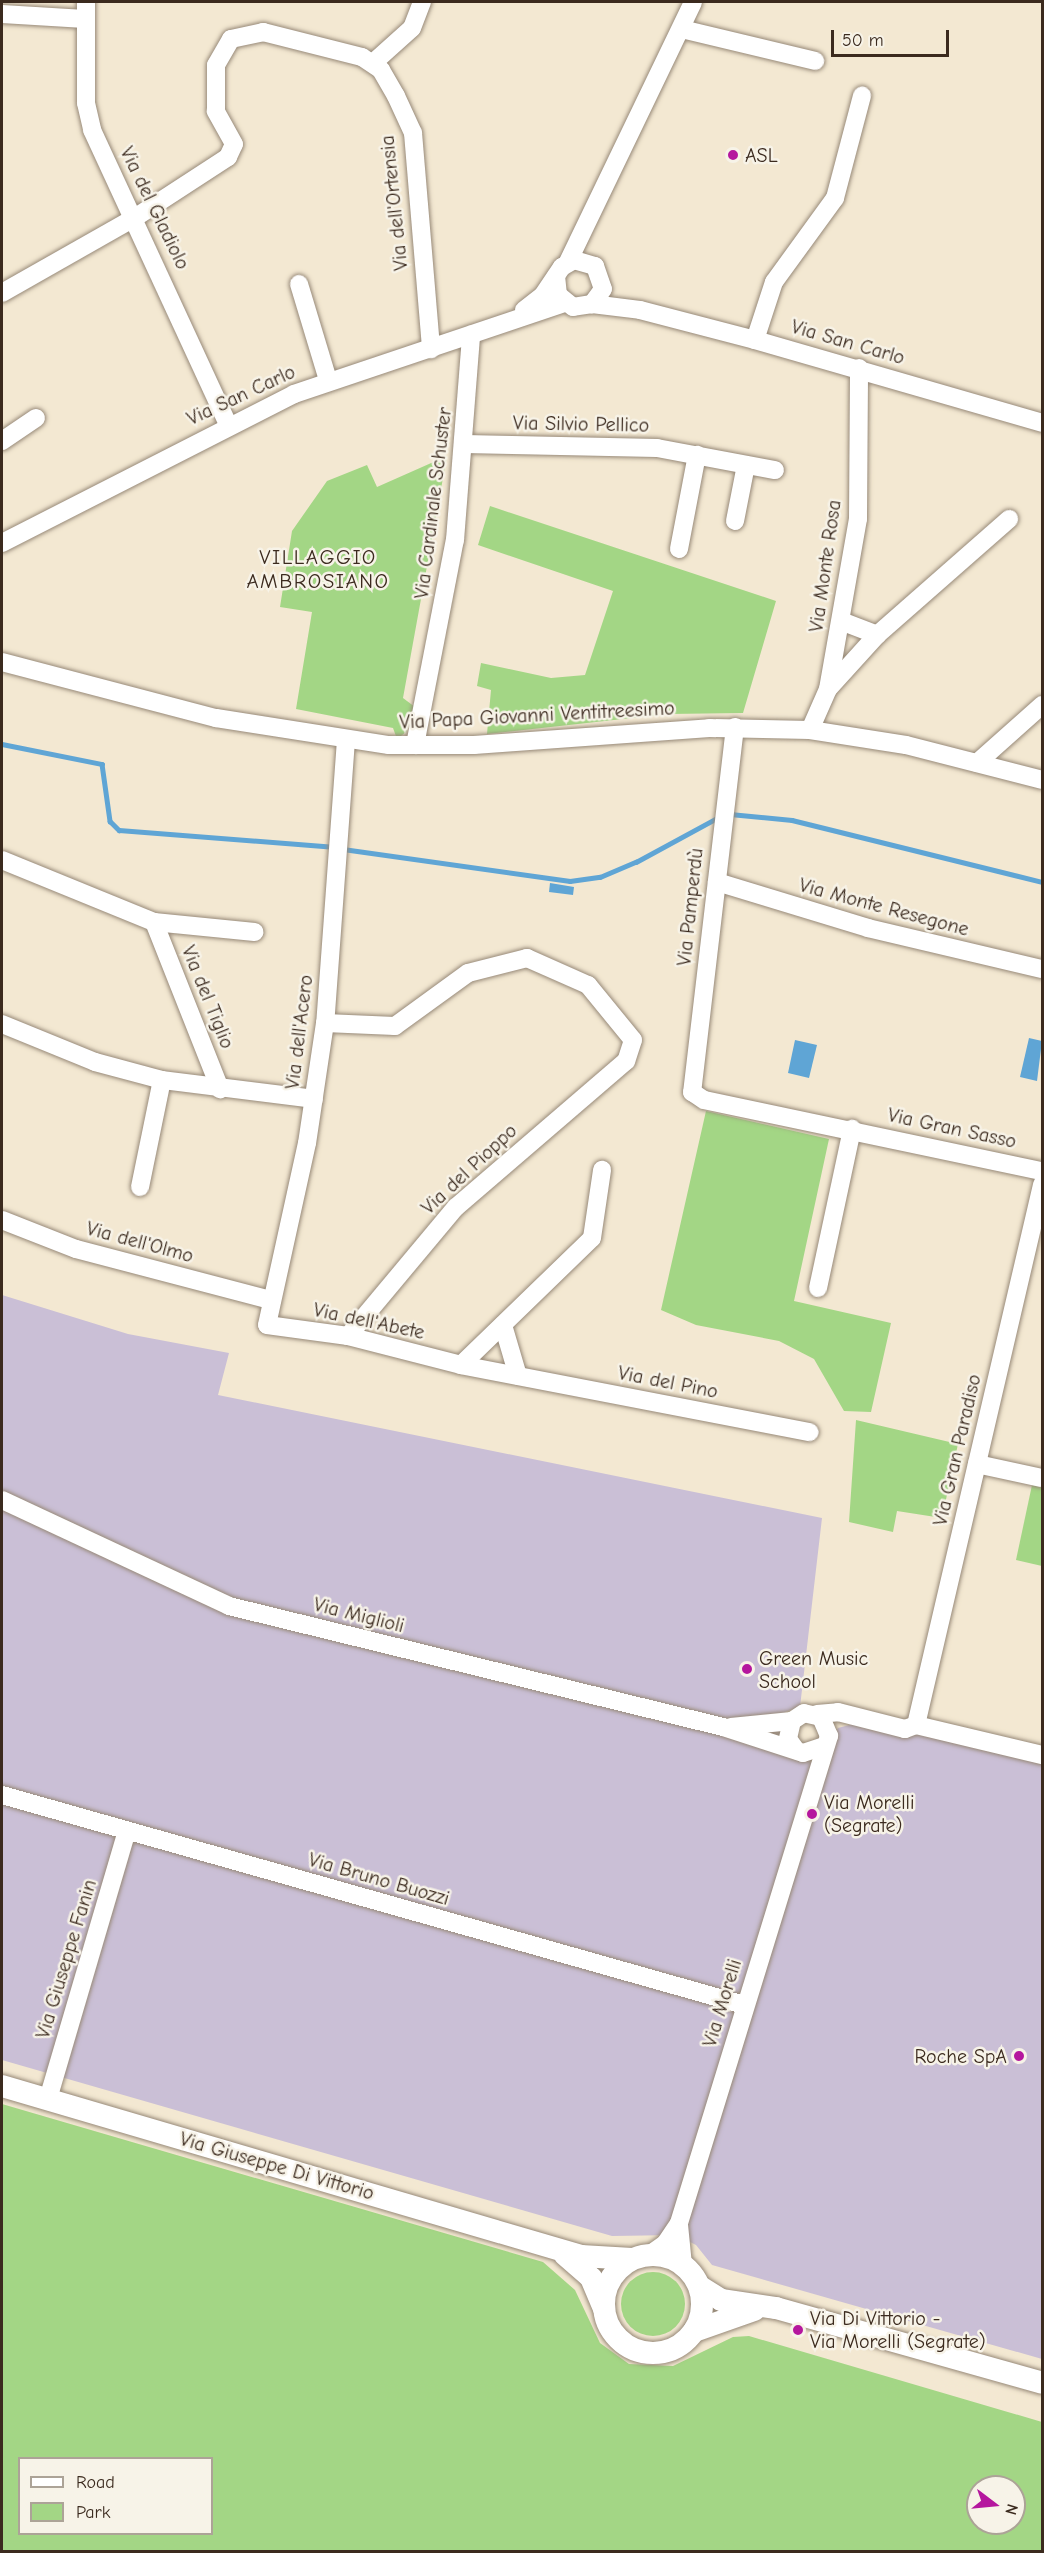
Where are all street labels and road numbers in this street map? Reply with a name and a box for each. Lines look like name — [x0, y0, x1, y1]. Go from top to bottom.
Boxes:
street label: Via dell'Ortensia — [375, 134, 413, 272]
street label: Via del Gladiolo — [115, 143, 195, 273]
street label: Via San Carlo — [789, 314, 907, 370]
street label: Via San Carlo — [183, 359, 299, 431]
street label: Via Cardinale Schuster — [409, 406, 457, 600]
street label: Via Silvio Pellico — [513, 411, 649, 437]
street label: Via Monte Rosa — [804, 498, 846, 634]
street label: Via Papa Giovanni Ventitreesimo — [399, 696, 675, 734]
street label: Via Pamperdù — [672, 847, 708, 967]
street label: Via Monte Resegone — [797, 873, 971, 941]
street label: Via del Tiglio — [176, 942, 240, 1052]
street label: Via dell'Acero — [280, 973, 318, 1091]
street label: Via Gran Sasso — [886, 1103, 1018, 1153]
street label: Via del Pioppo — [416, 1119, 522, 1219]
street label: Via dell'Olmo — [84, 1216, 196, 1268]
street label: Via dell'Abete — [311, 1298, 427, 1344]
street label: Via del Pino — [616, 1361, 720, 1403]
street label: Via Gran Paradiso — [928, 1372, 986, 1528]
street label: Via Miglioli — [311, 1592, 407, 1638]
street label: Via Bruno Buozzi — [306, 1847, 452, 1911]
street label: Via Giuseppe Fanin — [30, 1877, 102, 2041]
street label: Via Morelli — [697, 1956, 747, 2050]
street label: Via Giuseppe Di Vittorio — [177, 2127, 377, 2205]

